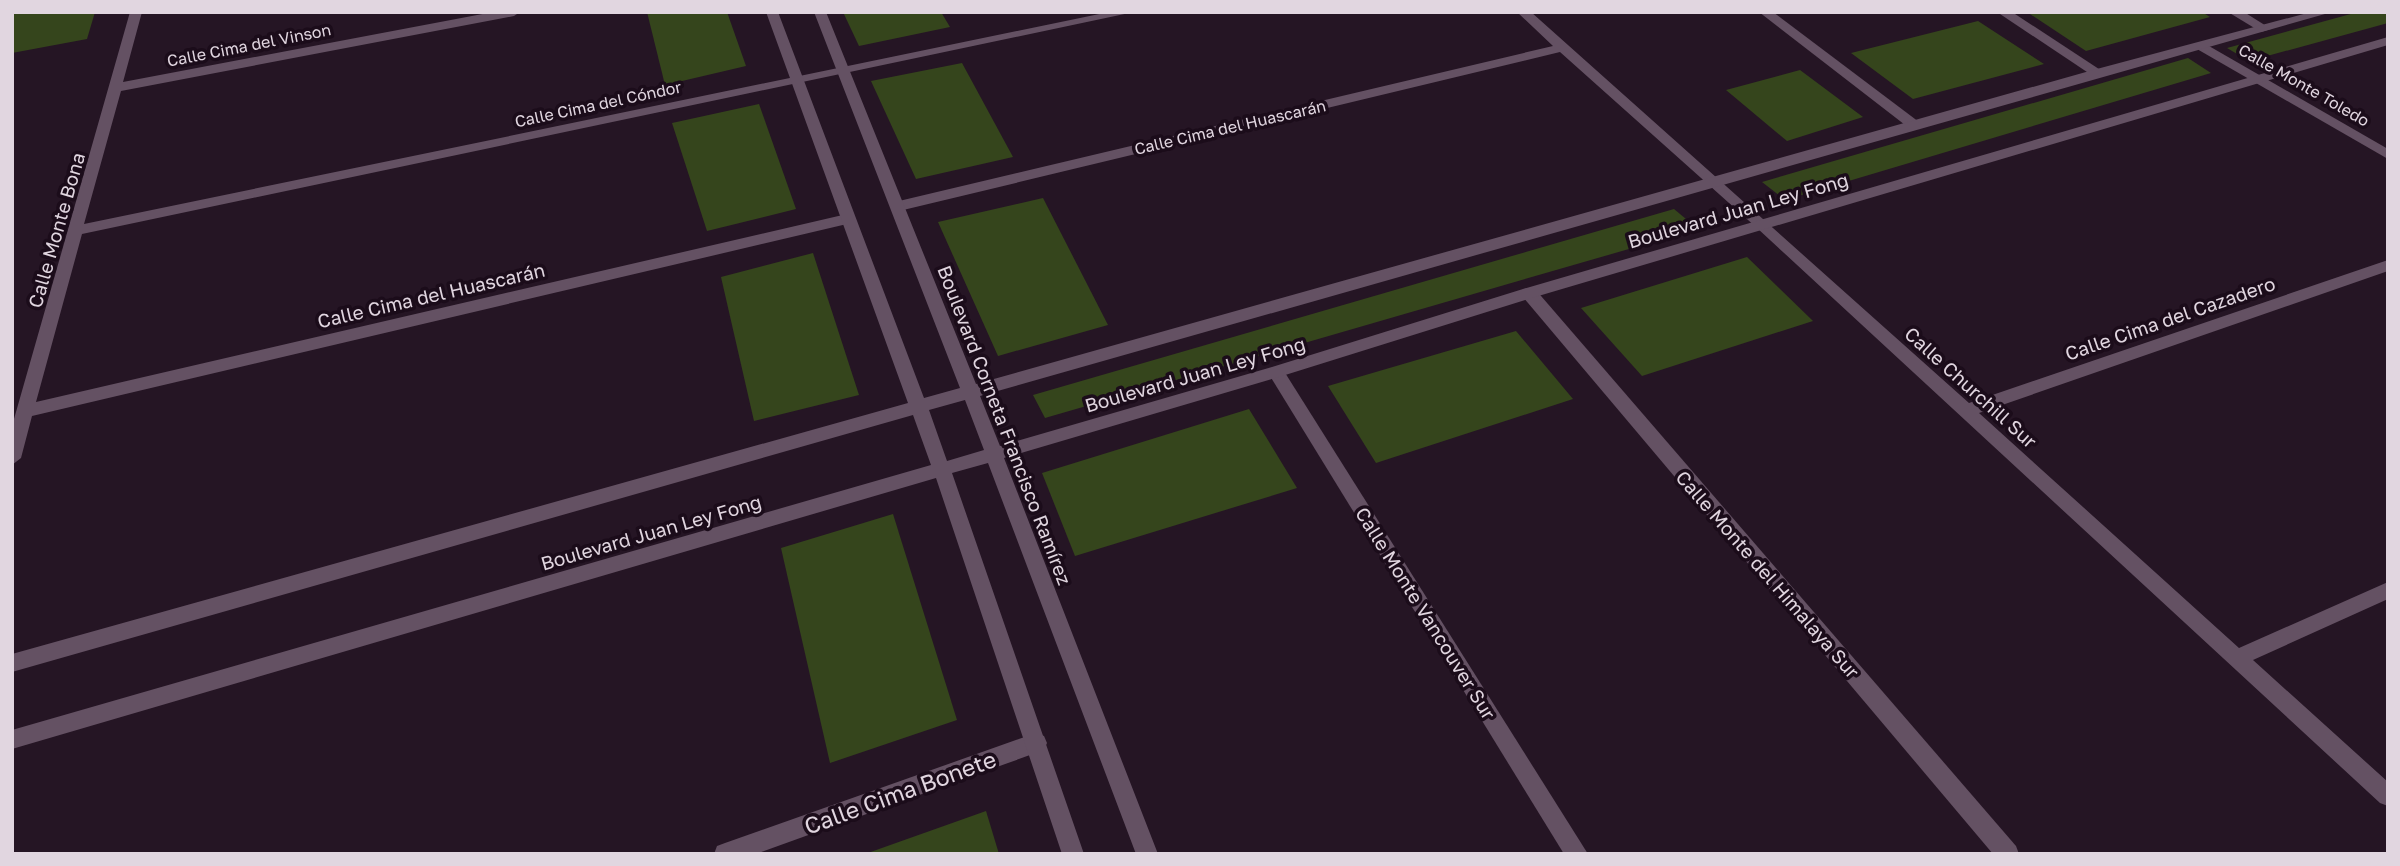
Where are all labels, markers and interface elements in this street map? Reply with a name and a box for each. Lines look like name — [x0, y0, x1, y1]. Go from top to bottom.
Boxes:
street label: Calle Cima del Vinson — [165, 19, 333, 71]
street label: Calle Monte Toledo — [2235, 39, 2373, 131]
street label: Calle Cima del Cóndor — [513, 77, 683, 131]
street label: Calle Cima del Huascarán — [1132, 95, 1328, 159]
street label: Calle Monte Bona — [23, 150, 89, 310]
street label: Boulevard Juan Ley Fong — [1625, 167, 1851, 253]
street label: Calle Cima del Huascarán — [315, 258, 547, 332]
street label: Boulevard Corneta Francisco Ramírez — [933, 262, 1077, 588]
street label: Calle Cima del Cazadero — [2062, 271, 2278, 365]
street label: Calle Churchill Sur — [1900, 322, 2042, 453]
street label: Boulevard Juan Ley Fong — [1082, 331, 1308, 417]
street label: Calle Monte del Himalaya Sur — [1672, 465, 1865, 683]
street label: Boulevard Juan Ley Fong — [538, 489, 764, 575]
street label: Calle Monte Vancouver Sur — [1351, 503, 1501, 724]
street label: Calle Cima Bonete — [800, 744, 1000, 840]

